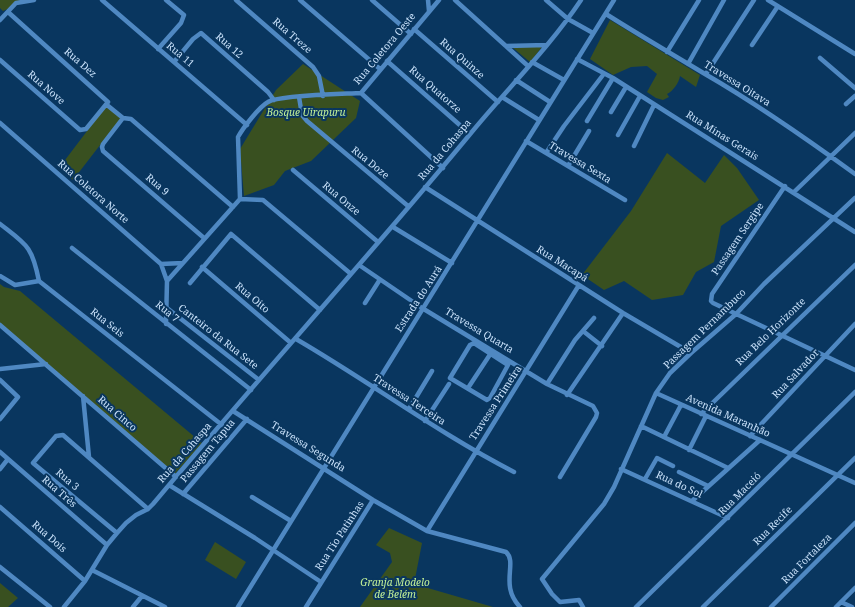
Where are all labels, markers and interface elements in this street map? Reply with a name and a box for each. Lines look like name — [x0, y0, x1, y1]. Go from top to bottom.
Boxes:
street label: Rua Coletora Oeste — [352, 11, 418, 87]
street label: Rua Treze — [270, 16, 314, 56]
street label: Rua 12 — [213, 31, 245, 61]
street label: Rua Quinze — [437, 36, 487, 82]
street label: Rua 11 — [164, 40, 196, 70]
street label: Rua Dez — [61, 46, 99, 80]
street label: Travessa Oitava — [702, 59, 772, 109]
street label: Rua Quatorze — [407, 64, 463, 116]
street label: Rua Nove — [25, 68, 67, 108]
park label: Bosque Uirapuru — [266, 107, 346, 119]
street label: Rua Minas Gerais — [684, 109, 760, 163]
street label: Rua da Cohaspa — [416, 117, 474, 183]
street label: Travessa Sexta — [547, 140, 613, 186]
street label: Rua Doze — [349, 144, 391, 182]
street label: Rua Coletora Norte — [55, 158, 131, 226]
street label: Rua 9 — [143, 172, 171, 198]
street label: Rua Onze — [320, 180, 362, 218]
street label: Passagem Sergipe — [709, 201, 767, 277]
street label: Rua Macapá — [534, 243, 590, 285]
street label: Estrada do Aurá — [393, 264, 445, 334]
street label: Rua Oito — [232, 280, 272, 316]
street label: Passagem Pernambuco — [661, 287, 749, 371]
street label: Rua Belo Horizonte — [734, 296, 808, 368]
street label: Rua 7 — [153, 299, 181, 325]
street label: Canteiro da Rua Sete — [175, 302, 261, 372]
street label: Rua Seis — [88, 306, 126, 340]
street label: Travessa Quarta — [443, 306, 515, 356]
street label: Rua Salvador — [770, 347, 822, 401]
street label: Travessa Primeira — [467, 363, 525, 443]
street label: Travessa Terceira — [371, 372, 447, 428]
street label: Avenida Maranhão — [684, 392, 772, 440]
street label: Rua Cinco — [95, 394, 139, 434]
street label: Passagem Tapua — [178, 417, 238, 485]
street label: Travessa Segunda — [269, 419, 347, 475]
street label: Rua da Cohaspa — [156, 421, 214, 485]
street label: Rua 3 — [53, 467, 81, 493]
street label: Rua do Sol — [654, 469, 704, 501]
street label: Rua Maceió — [716, 470, 764, 518]
street label: Rua Três — [39, 474, 79, 510]
street label: Rua Tio Patinhas — [313, 499, 367, 573]
street label: Rua Recife — [751, 504, 795, 548]
street label: Rua Dois — [29, 519, 69, 555]
street label: Rua Fortaleza — [780, 532, 834, 586]
park label: Granja Modelo de Belém — [360, 577, 430, 600]

